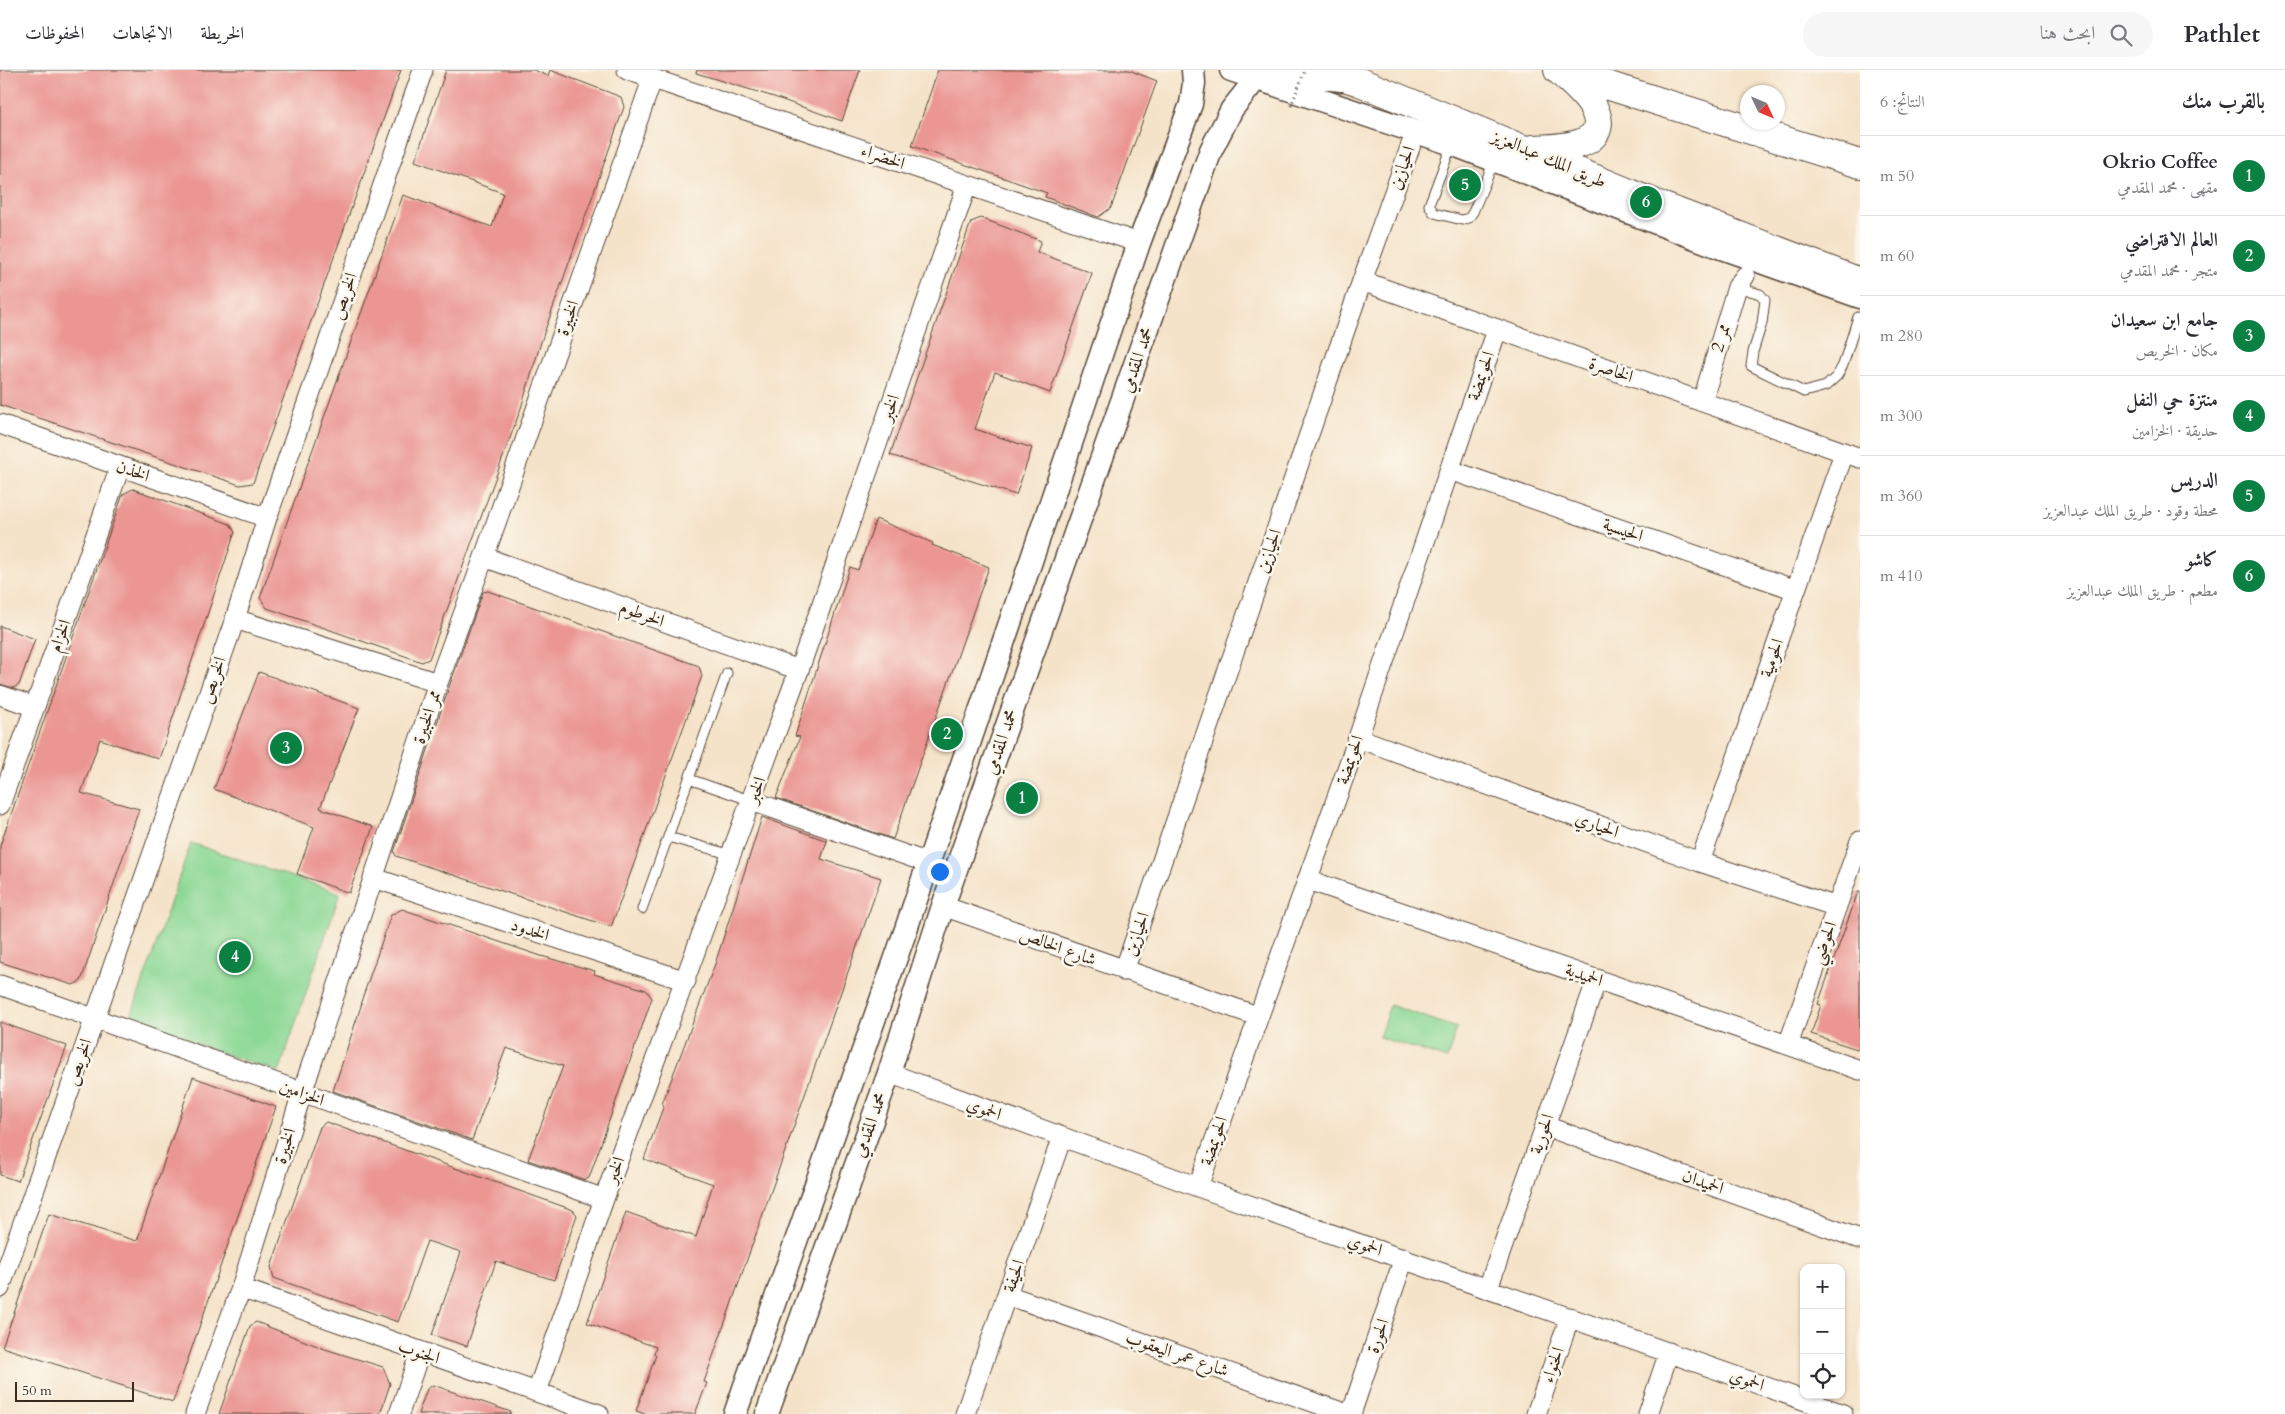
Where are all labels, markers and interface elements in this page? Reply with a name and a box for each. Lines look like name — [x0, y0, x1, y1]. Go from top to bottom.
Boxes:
search box — [1803, 12, 2153, 57]
text: Pathlet — [2183, 18, 2260, 51]
text: ابحث هنا — [2040, 20, 2095, 46]
text: المحفوظات — [25, 21, 84, 46]
text: الاتجاهات — [112, 21, 172, 46]
text: الخريطة — [200, 21, 244, 46]
icon: search — [2107, 21, 2135, 49]
north arrow — [1740, 85, 1785, 130]
text: بالقرب منك — [2182, 87, 2265, 116]
text: النتائج: 6 — [1880, 91, 1925, 113]
street label: طريق الملك عبدالعزيز — [1486, 123, 1610, 194]
street label: الخضراء — [858, 138, 909, 176]
street label: الحيازين — [1383, 142, 1422, 194]
text: Okrio Coffee — [2102, 149, 2218, 175]
text: 50 m — [1880, 165, 1914, 187]
text: 1 — [2245, 165, 2253, 187]
pin: 5 — [1449, 166, 1481, 204]
text: مقهى · محمد المقدمي — [2117, 177, 2218, 199]
pin: 6 — [1630, 183, 1662, 221]
text: العالم الافتراضي — [2125, 227, 2218, 253]
text: 60 m — [1880, 245, 1914, 267]
text: 2 — [2245, 245, 2253, 267]
text: متجر · محمد المقدمي — [2120, 260, 2218, 282]
street label: الخريص — [324, 269, 364, 323]
street label: الخبيرة — [550, 297, 586, 339]
text: جامع ابن سعيدان — [2110, 307, 2218, 333]
street label: ممر 2 — [1705, 321, 1737, 355]
street label: محمد المقدمي — [1114, 324, 1162, 397]
text: 280 m — [1880, 325, 1922, 347]
text: 3 — [2245, 325, 2253, 347]
text: مكان · الخريص — [2136, 340, 2218, 362]
street label: الحويمضة — [1461, 348, 1501, 404]
street label: الخاصرة — [1585, 351, 1637, 389]
text: منتزة حي النفل — [2126, 387, 2218, 413]
street label: الخبر — [873, 391, 906, 427]
text: 300 m — [1880, 405, 1922, 427]
text: 4 — [2245, 405, 2253, 427]
text: حديقة · الخزامين — [2132, 420, 2218, 442]
street label: الخذن — [113, 454, 153, 488]
text: الدريس — [2170, 467, 2218, 493]
text: 360 m — [1880, 485, 1922, 507]
text: 5 — [2245, 485, 2253, 507]
text: محطة وقود · طريق الملك عبدالعزيز — [2044, 500, 2218, 522]
street label: الحيسية — [1600, 511, 1647, 549]
street label: الحيازين — [1250, 525, 1288, 576]
text: كاشو — [2186, 547, 2218, 573]
text: 410 m — [1880, 565, 1922, 587]
text: 6 — [2245, 565, 2253, 587]
text: مطعم · طريق الملك عبدالعزيز — [2067, 580, 2218, 602]
street label: الخرطوم — [615, 594, 668, 636]
street label: الخزام — [43, 616, 80, 657]
street label: الحومية — [1754, 635, 1790, 681]
street label: الخريص — [193, 653, 233, 707]
street label: ممر الخبيرة — [407, 687, 447, 747]
street label: محمد المقدمي — [978, 706, 1026, 779]
pin: 2 — [931, 715, 963, 753]
pin: 3 — [270, 729, 302, 767]
street label: الحويمضة — [1330, 732, 1370, 788]
street label: الخبر — [739, 773, 772, 809]
pin: 1 — [1006, 779, 1038, 817]
street label: الحياري — [1571, 806, 1622, 846]
your location — [927, 859, 953, 885]
street label: الحيازين — [1118, 908, 1156, 959]
street label: الخدود — [508, 912, 553, 948]
street label: الحوضي — [1805, 918, 1847, 969]
street label: شارع الخالص — [1016, 922, 1100, 974]
pin: 4 — [219, 938, 251, 976]
street label: الحميدية — [1562, 957, 1606, 993]
street label: الخريص — [59, 1035, 99, 1089]
street label: الخزامين — [276, 1073, 328, 1113]
street label: محمد المقدمي — [847, 1089, 895, 1162]
street label: الحموي — [962, 1091, 1005, 1129]
street label: الحورية — [1523, 1110, 1561, 1158]
street label: الحويمضة — [1194, 1113, 1234, 1169]
street label: الخبيرة — [268, 1125, 302, 1167]
street label: الخبر — [598, 1153, 631, 1189]
street label: الحميدان — [1679, 1163, 1727, 1201]
street label: الحموي — [1343, 1227, 1386, 1265]
street label: الحيفة — [997, 1256, 1031, 1296]
map controls — [1800, 1264, 1845, 1399]
button: + — [1800, 1264, 1845, 1309]
button: − — [1800, 1309, 1845, 1354]
street label: الحورة — [1360, 1315, 1396, 1357]
street label: شارع عمر اليعقوب — [1121, 1325, 1232, 1385]
street label: الجنوب — [395, 1333, 443, 1371]
street label: الحنواء — [1535, 1344, 1571, 1386]
button: locate — [1800, 1354, 1845, 1399]
street label: الحموي — [1725, 1362, 1768, 1400]
scale bar — [15, 1379, 134, 1402]
text: 50 m — [22, 1381, 52, 1400]

